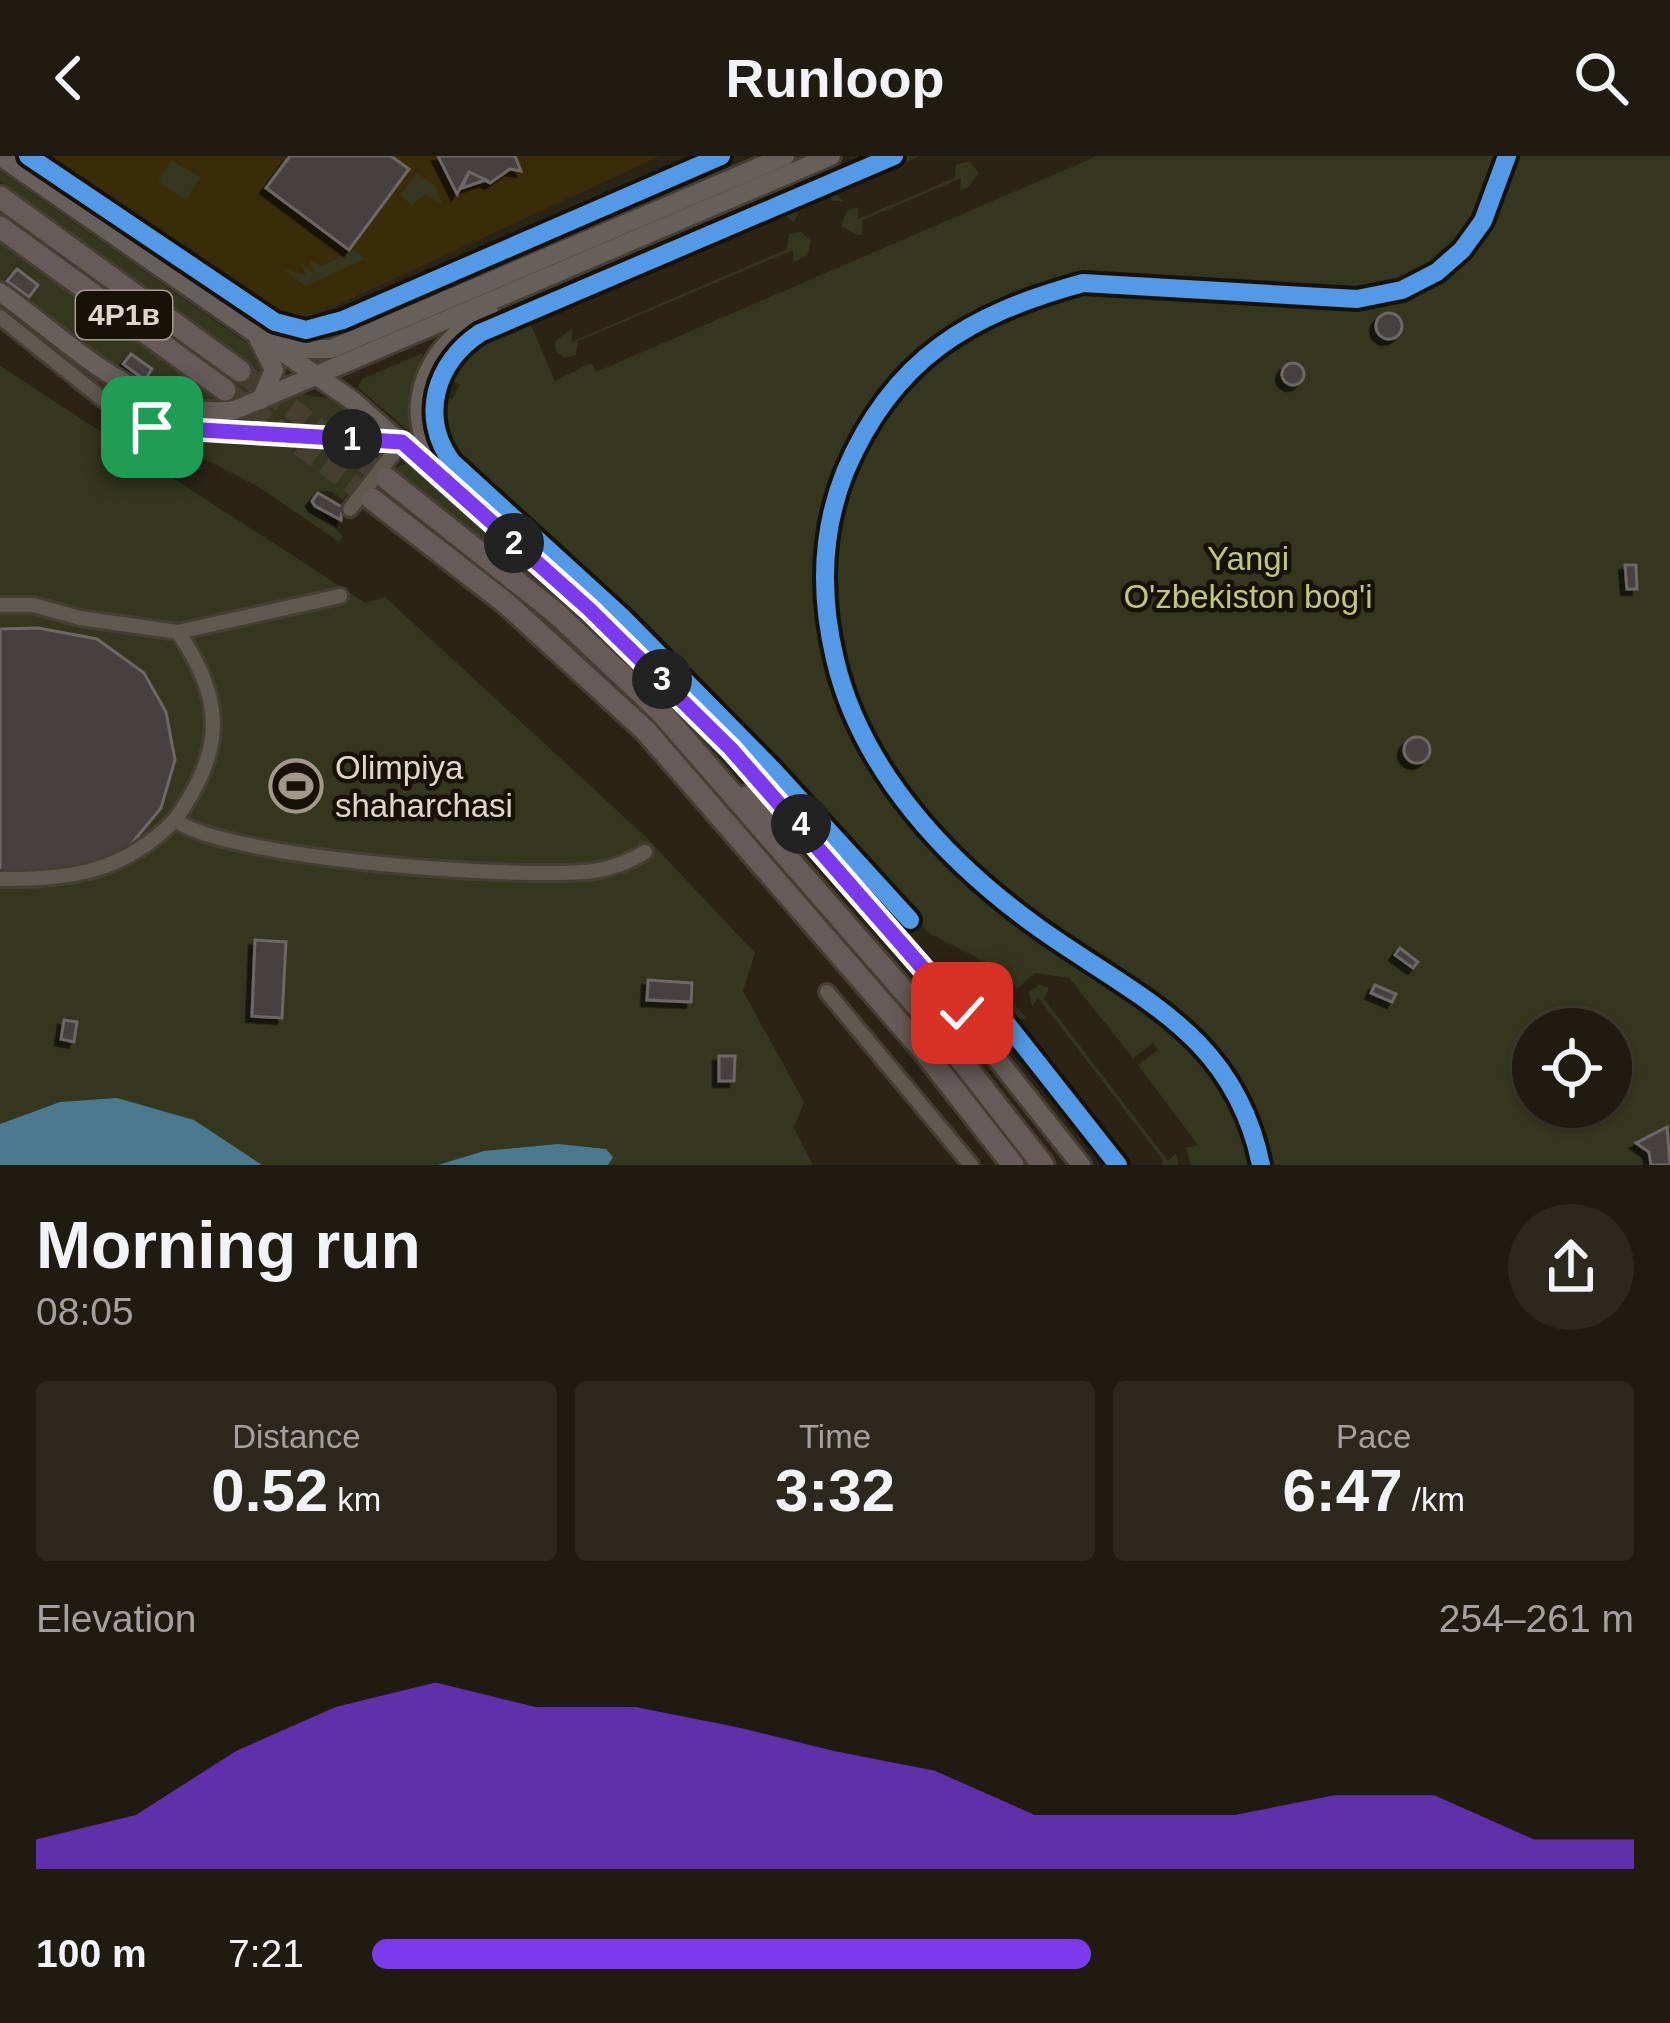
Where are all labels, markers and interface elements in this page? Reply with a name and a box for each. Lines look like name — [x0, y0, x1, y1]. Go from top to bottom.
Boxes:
icon: back — [36, 45, 102, 111]
icon: search — [1568, 45, 1634, 111]
text: Runloop — [726, 48, 944, 108]
road number: 4Р1в — [76, 291, 172, 339]
pin — [101, 376, 203, 478]
icon: arrive — [119, 394, 185, 460]
pin: 1 — [322, 409, 382, 469]
text: 1 — [343, 420, 361, 457]
pin: 2 — [484, 513, 544, 573]
text: 2 — [505, 524, 523, 561]
park label: Yangi O'zbekiston bog'i — [1123, 540, 1373, 615]
pin: 3 — [632, 649, 692, 709]
text: 3 — [653, 660, 671, 697]
place label: Olimpiya shaharchasi — [335, 749, 513, 824]
sports icon: Olimpiya shaharchasi — [268, 758, 324, 814]
pin: 4 — [771, 794, 831, 854]
text: 4 — [792, 805, 810, 842]
pin — [911, 962, 1013, 1064]
icon: check — [929, 980, 995, 1046]
map controls — [1512, 1008, 1632, 1128]
button: locate — [1512, 1008, 1632, 1128]
button: share — [1508, 1204, 1634, 1330]
text: Morning run — [36, 1208, 421, 1282]
text: 08:05 — [36, 1290, 134, 1333]
text: Distance — [232, 1418, 361, 1455]
text: Time — [799, 1418, 871, 1455]
text: Pace — [1336, 1418, 1411, 1455]
text: 0.52 — [211, 1457, 328, 1524]
text: 3:32 — [775, 1457, 895, 1524]
text: 6:47 — [1282, 1457, 1403, 1524]
text: km — [328, 1481, 381, 1518]
text: /km — [1403, 1481, 1465, 1518]
text: Elevation — [36, 1597, 196, 1640]
text: 254–261 m — [1439, 1597, 1634, 1640]
text: 100 m — [36, 1932, 147, 1975]
text: 7:21 — [228, 1932, 304, 1975]

